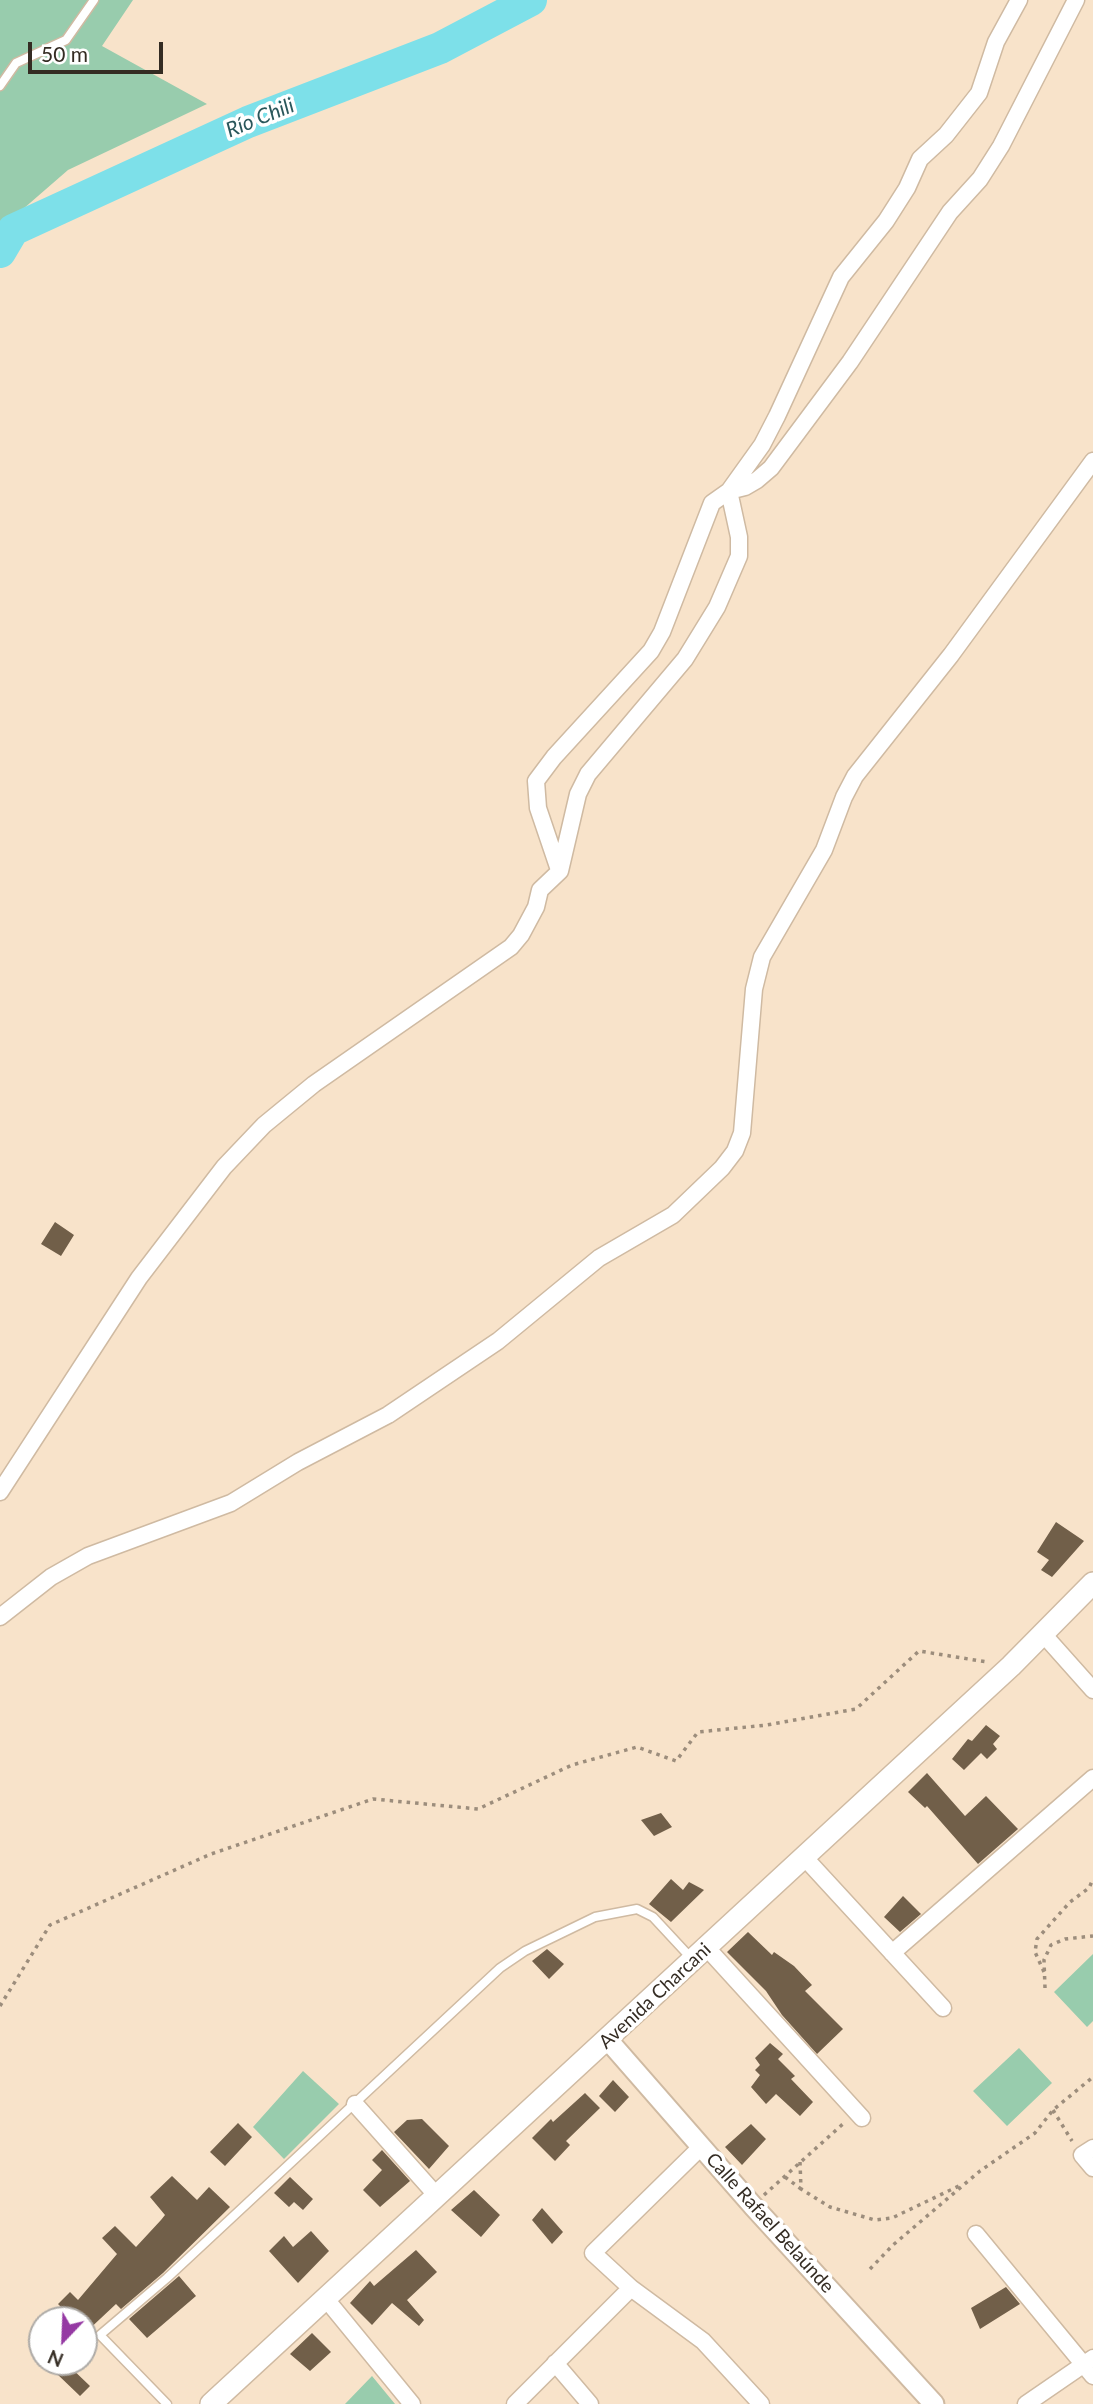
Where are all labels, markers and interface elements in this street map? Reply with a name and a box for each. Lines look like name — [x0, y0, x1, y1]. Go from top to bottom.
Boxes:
scale bar — [32, 28, 166, 72]
text: 50 m — [41, 41, 88, 66]
water label: Río Chili — [222, 93, 298, 143]
street label: Avenida Charcani — [594, 1938, 716, 2054]
street label: Calle Rafael Belaúnde — [701, 2148, 839, 2298]
north arrow — [28, 2306, 98, 2376]
text: N — [44, 2346, 67, 2372]

